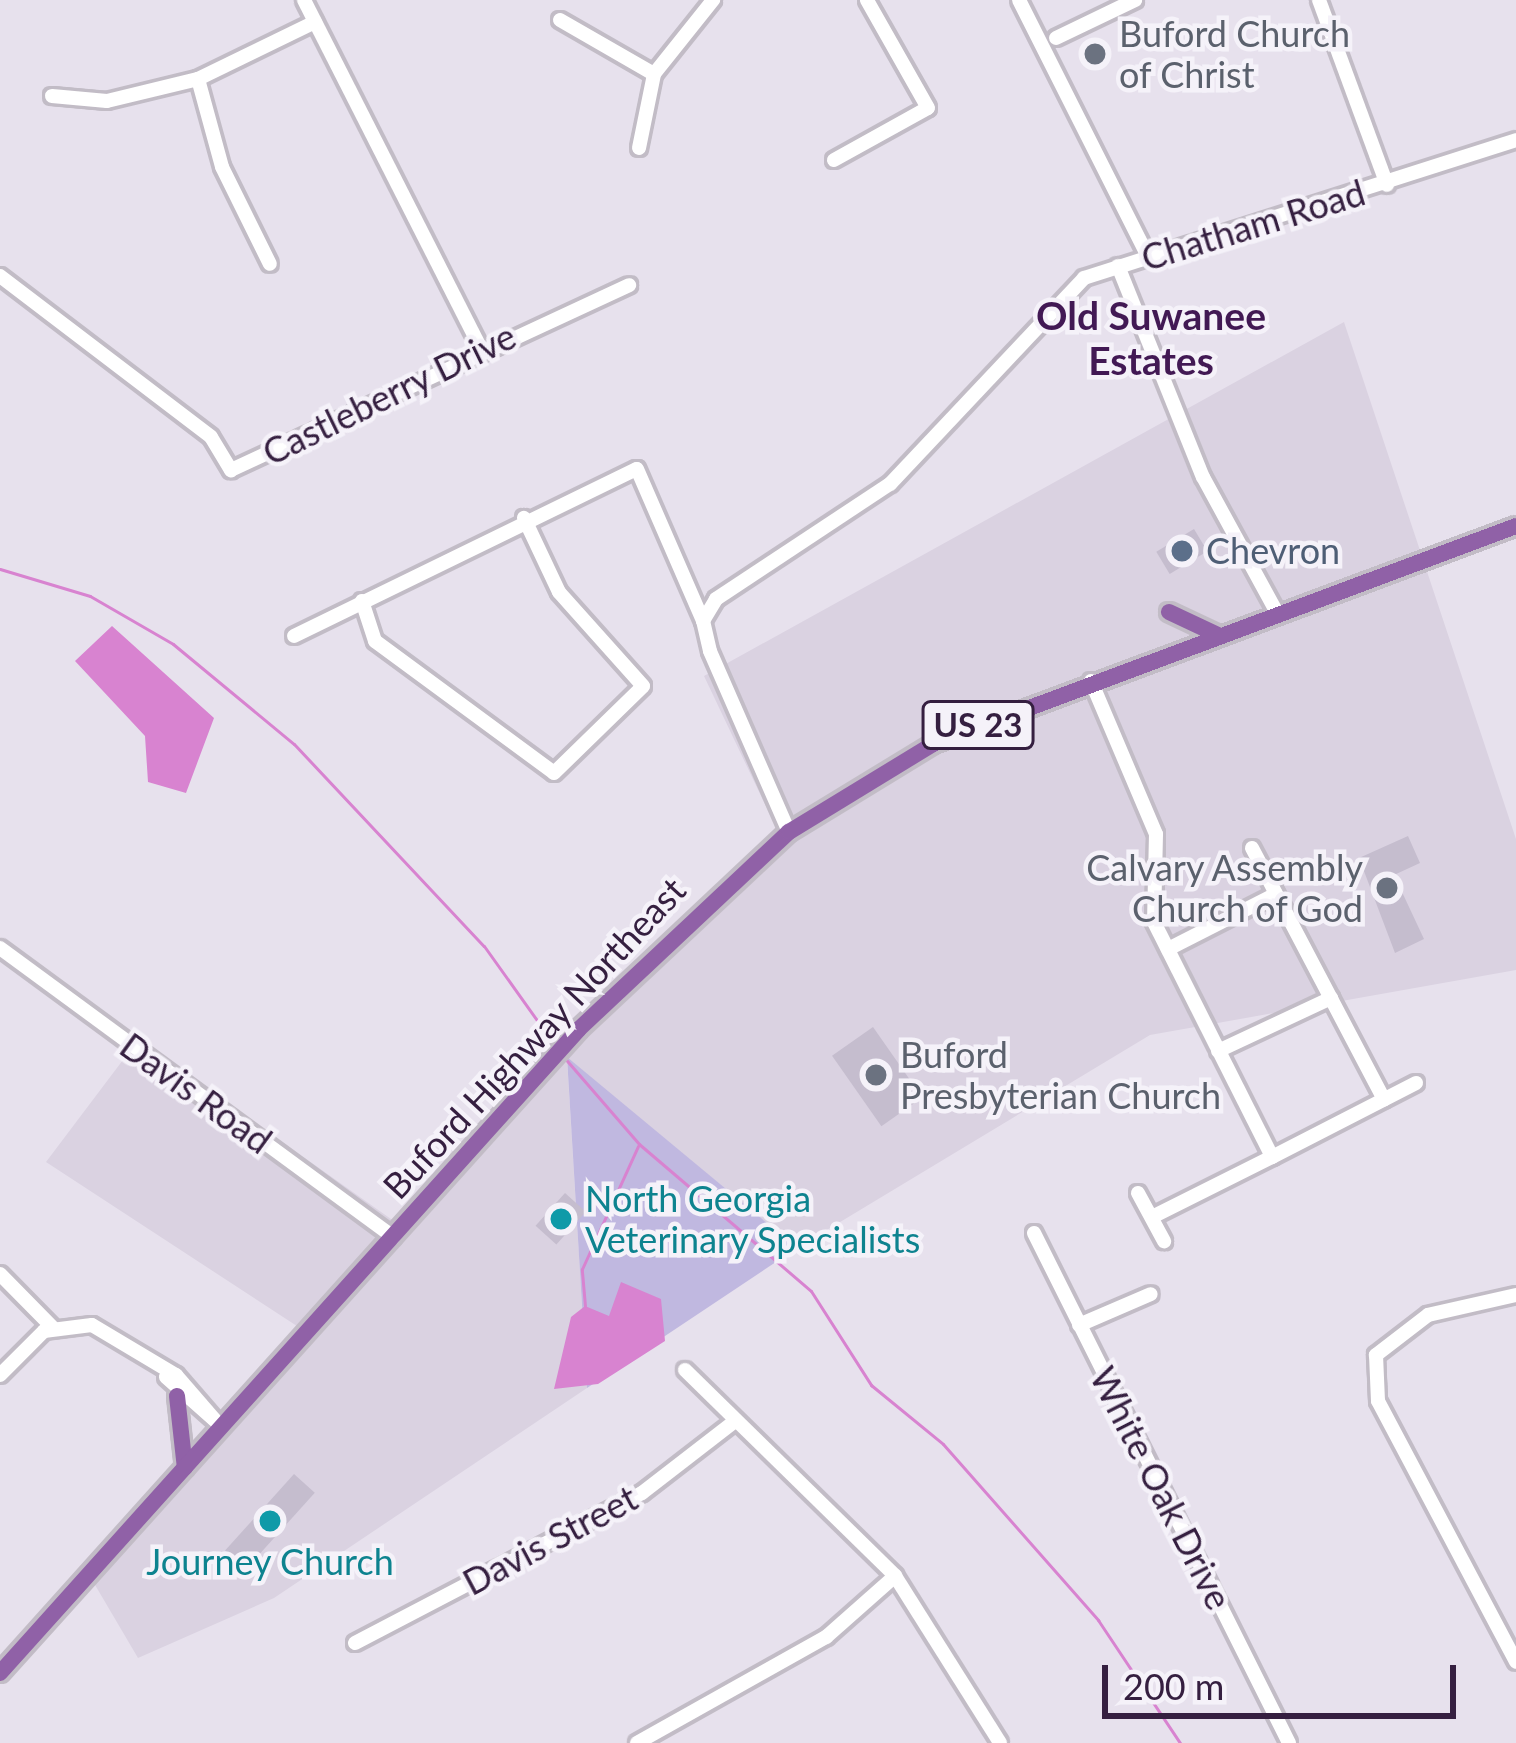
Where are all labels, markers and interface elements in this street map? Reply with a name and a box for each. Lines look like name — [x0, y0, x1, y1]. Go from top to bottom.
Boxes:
place label: Buford Church of Christ — [1119, 11, 1350, 96]
marker: Buford Church of Christ — [1082, 41, 1108, 67]
street label: Chatham Road — [1136, 171, 1370, 279]
district label: Old Suwanee Estates — [1036, 293, 1266, 384]
street label: Castleberry Drive — [255, 314, 523, 474]
place label: Chevron — [1206, 529, 1340, 573]
marker: Chevron — [1169, 538, 1195, 564]
road number: US 23 — [921, 698, 1035, 752]
place label: Calvary Assembly Church of God — [1084, 845, 1363, 930]
street label: Buford Highway Northeast — [374, 868, 694, 1208]
marker: Calvary Assembly Church of God — [1374, 875, 1400, 901]
street label: Davis Road — [112, 1024, 280, 1162]
place label: Buford Presbyterian Church — [900, 1032, 1221, 1117]
marker: Buford Presbyterian Church — [863, 1062, 889, 1088]
place label: North Georgia Veterinary Specialists — [585, 1176, 921, 1261]
marker: North Georgia Veterinary Specialists — [548, 1206, 574, 1232]
street label: White Oak Drive — [1081, 1359, 1241, 1617]
street label: Davis Street — [455, 1476, 645, 1604]
marker: Journey Church — [257, 1508, 283, 1534]
place label: Journey Church — [146, 1540, 394, 1584]
scale bar — [1108, 1641, 1462, 1715]
text: 200 m — [1123, 1664, 1224, 1708]

